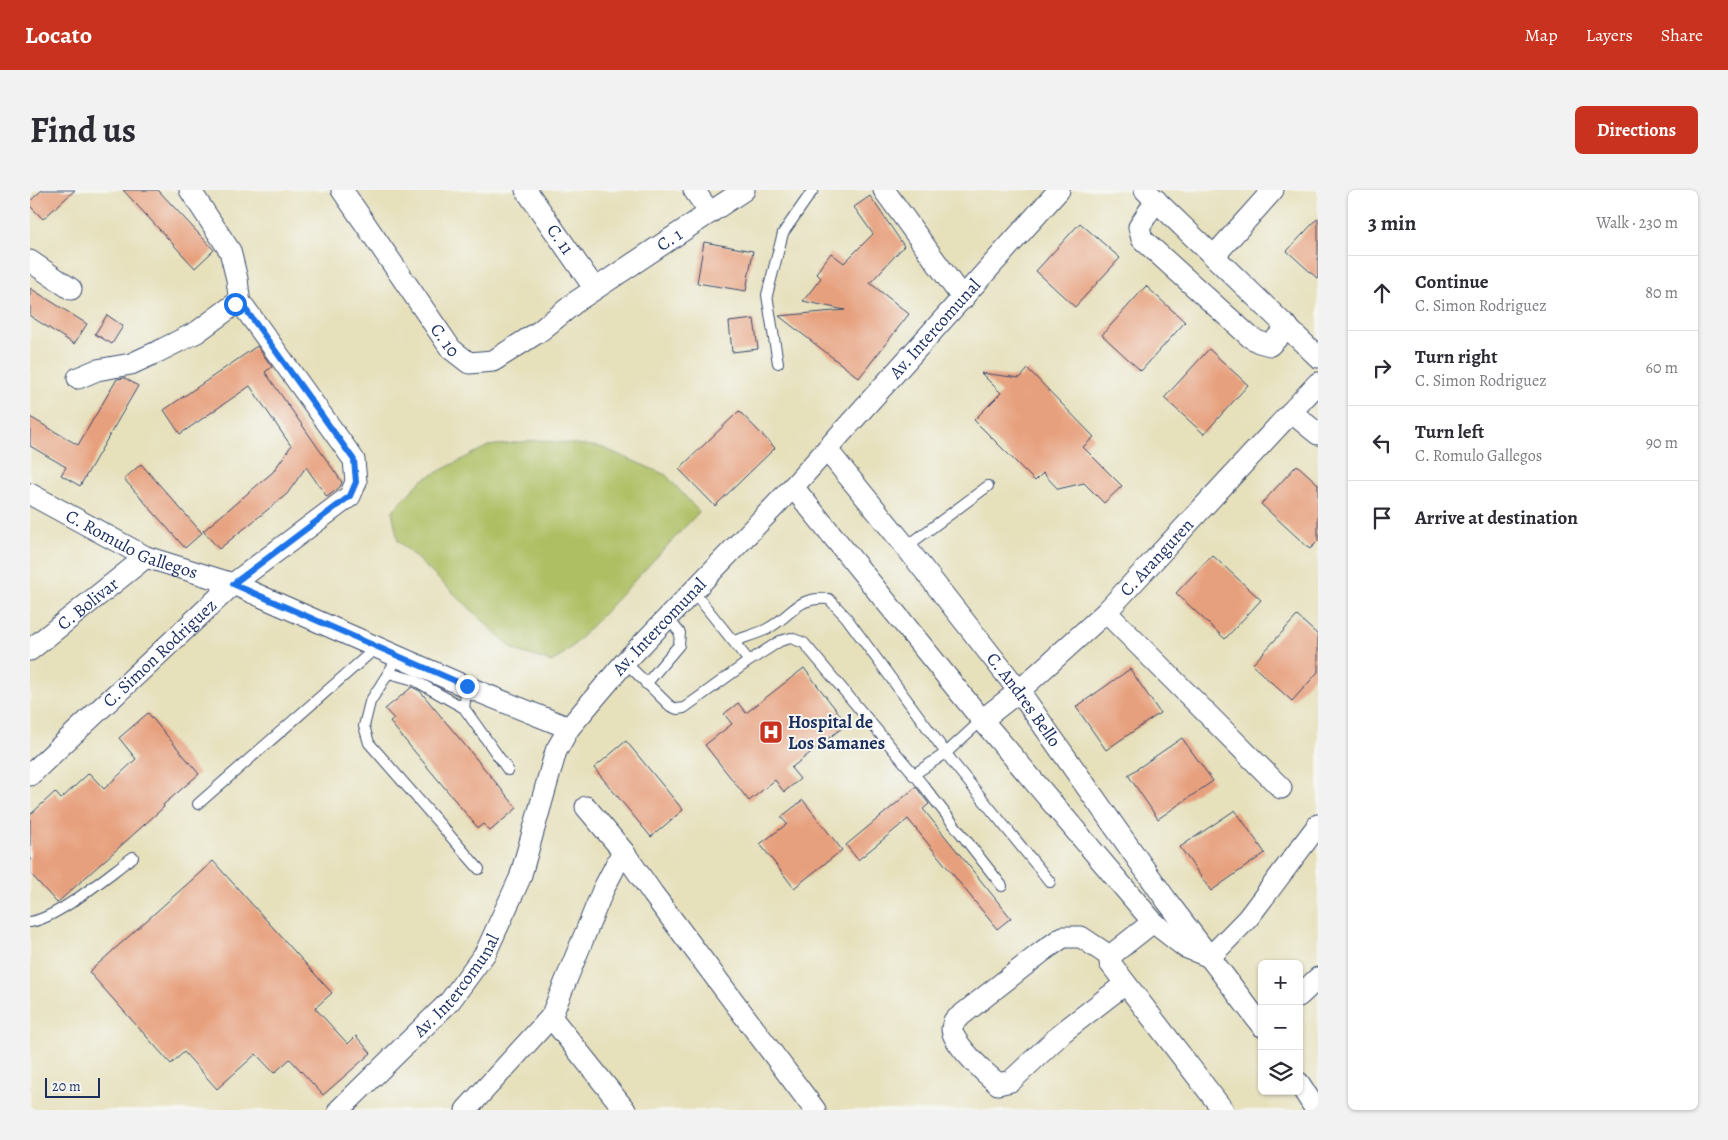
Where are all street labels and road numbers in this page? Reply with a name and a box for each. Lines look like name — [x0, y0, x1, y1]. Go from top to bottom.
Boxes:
street label: C. 11 — [541, 219, 579, 259]
street label: C. 1 — [652, 222, 687, 257]
street label: Av. Intercomunal — [883, 273, 986, 384]
street label: C. 10 — [425, 319, 464, 363]
street label: C. Romulo Gallegos — [61, 504, 201, 584]
street label: C. Aranguren — [1114, 513, 1199, 602]
street label: C. Bolivar — [52, 572, 123, 636]
street label: Av. Intercomunal — [606, 572, 712, 681]
street label: C. Simon Rodriguez — [97, 594, 222, 713]
street label: C. Andres Bello — [981, 647, 1067, 752]
street label: Av. Intercomunal — [408, 929, 505, 1043]

